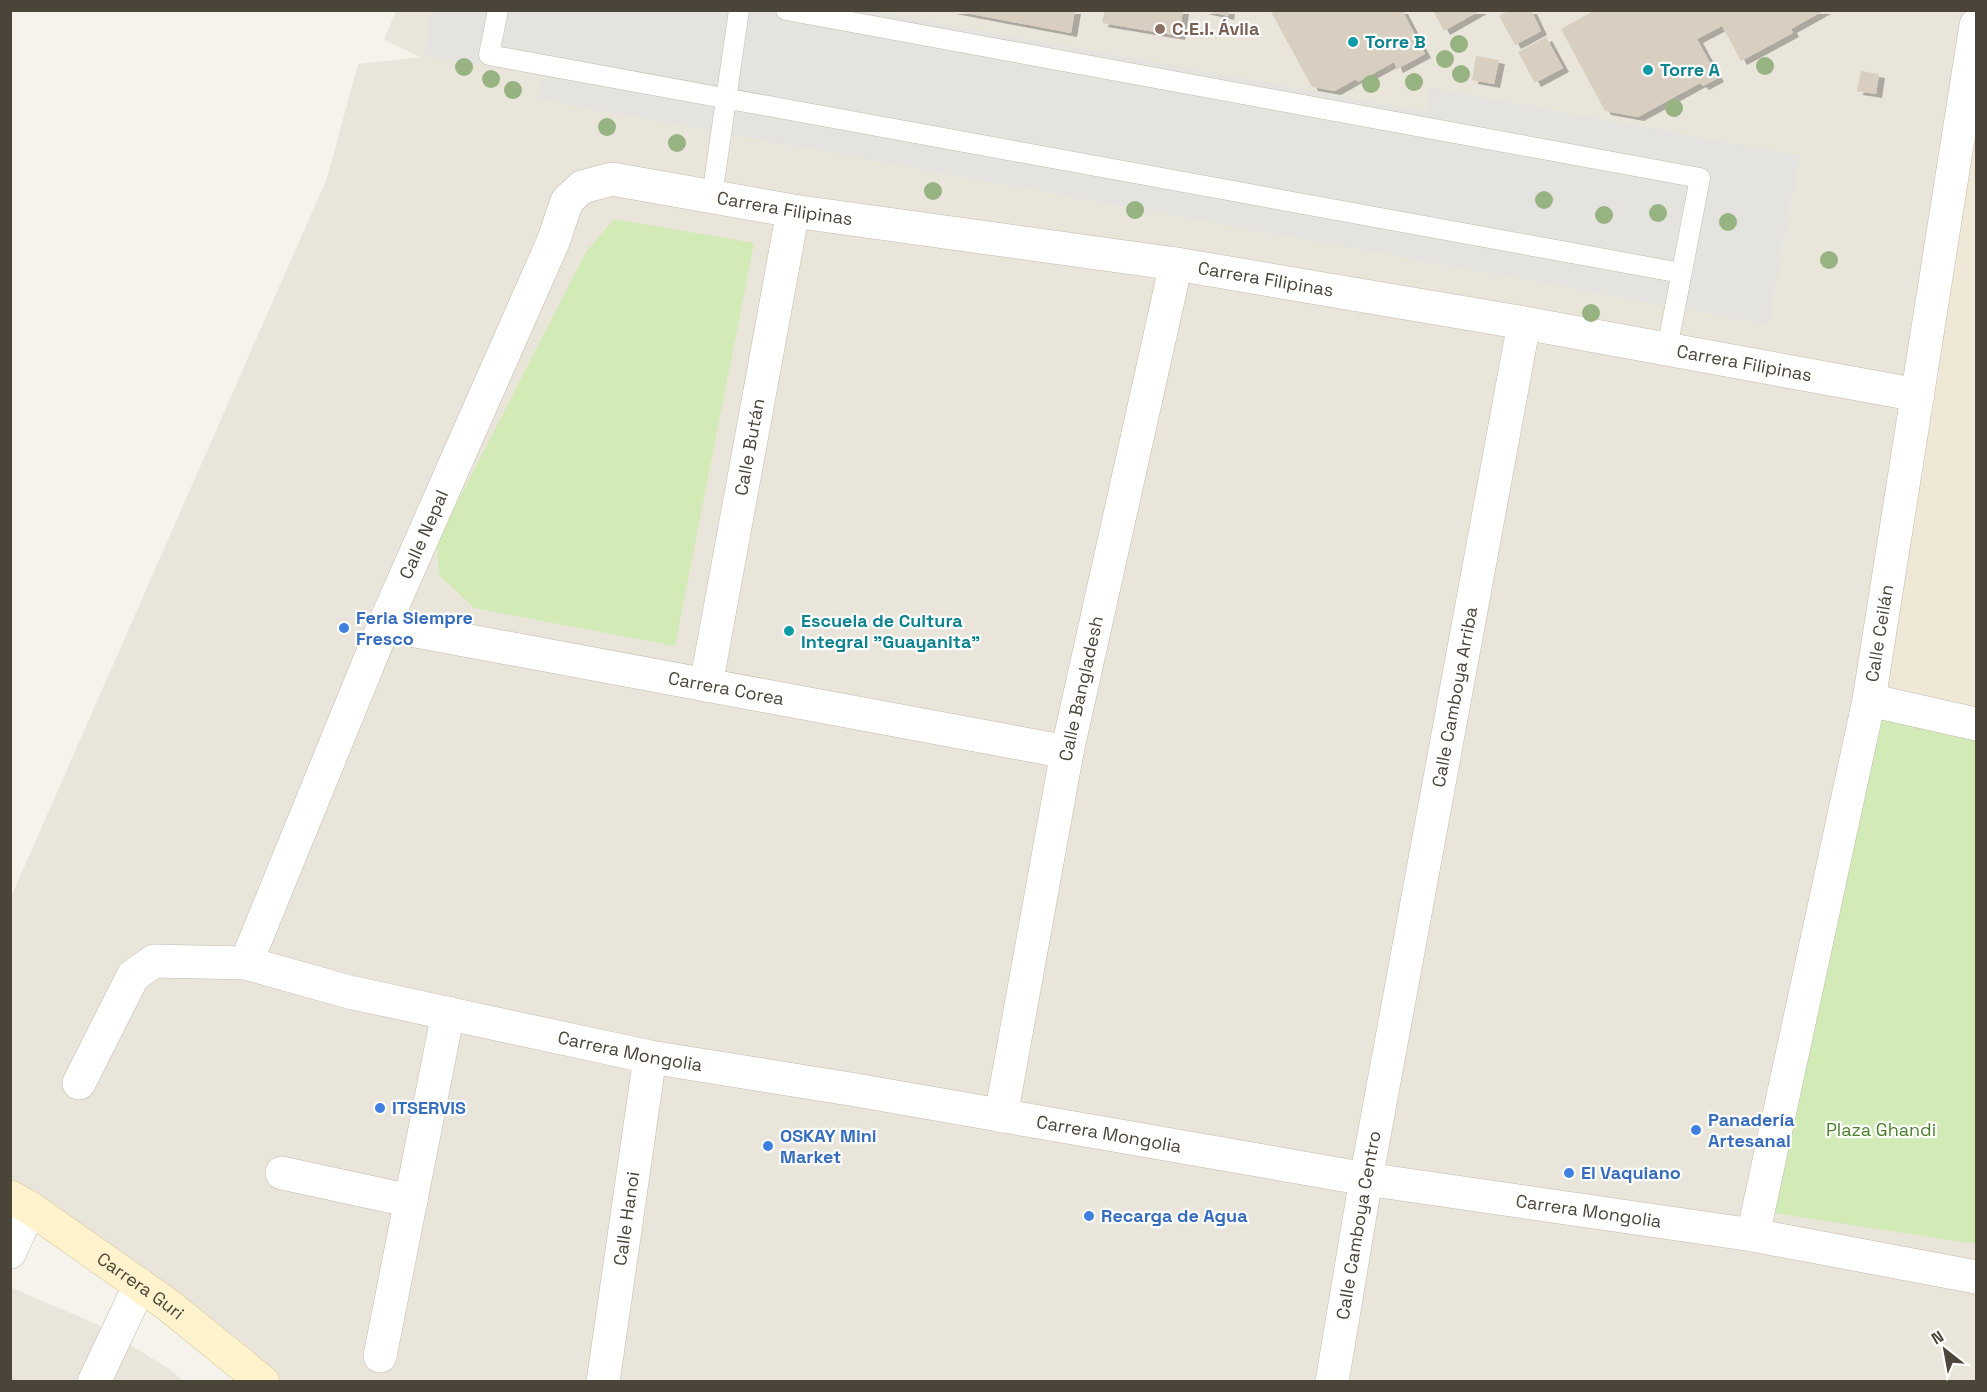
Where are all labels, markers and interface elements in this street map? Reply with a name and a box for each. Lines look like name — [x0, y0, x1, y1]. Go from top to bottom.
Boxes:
place label: C.E.I. Ávila — [1172, 17, 1260, 40]
marker: C.E.I. Ávila — [1153, 22, 1167, 36]
place label: Torre B — [1365, 30, 1426, 53]
marker: Torre B — [1346, 35, 1360, 49]
place label: Torre A — [1660, 58, 1721, 81]
marker: Torre A — [1641, 63, 1655, 77]
street label: Carrera Filipinas — [715, 186, 854, 230]
street label: Carrera Filipinas — [1196, 256, 1335, 302]
street label: Carrera Filipinas — [1675, 339, 1814, 386]
street label: Calle Bután — [729, 396, 769, 497]
street label: Calle Nepal — [394, 486, 453, 582]
street label: Calle Ceilán — [1860, 583, 1898, 684]
street label: Calle Camboya Arriba — [1427, 605, 1482, 789]
place label: Feria Siempre Fresco — [356, 606, 473, 650]
place label: Escuela de Cultura Integral "Guayanita" — [801, 609, 980, 653]
street label: Calle Bangladesh — [1054, 614, 1108, 763]
marker: Feria Siempre Fresco — [337, 621, 351, 635]
marker: Escuela de Cultura Integral "Guayanita" — [782, 624, 796, 638]
street label: Carrera Corea — [666, 666, 786, 710]
street label: Carrera Mongolia — [556, 1025, 704, 1076]
place label: ITSERVIS — [392, 1096, 466, 1119]
marker: ITSERVIS — [373, 1101, 387, 1115]
place label: Panadería Artesanal — [1708, 1108, 1795, 1152]
street label: Carrera Mongolia — [1035, 1110, 1183, 1158]
park label: Plaza Ghandi — [1826, 1118, 1936, 1141]
marker: Panadería Artesanal — [1689, 1123, 1703, 1137]
place label: OSKAY Mini Market — [780, 1124, 877, 1168]
street label: Calle Camboya Centro — [1331, 1129, 1386, 1321]
marker: OSKAY Mini Market — [761, 1139, 775, 1153]
place label: El Vaquiano — [1581, 1161, 1681, 1184]
marker: El Vaquiano — [1562, 1166, 1576, 1180]
street label: Calle Hanoi — [608, 1170, 644, 1267]
street label: Carrera Mongolia — [1514, 1189, 1663, 1233]
place label: Recarga de Agua — [1101, 1204, 1248, 1227]
marker: Recarga de Agua — [1082, 1209, 1096, 1223]
street label: Carrera Guri — [93, 1247, 189, 1324]
north arrow — [1915, 1320, 1975, 1380]
text: N — [1928, 1326, 1948, 1349]

